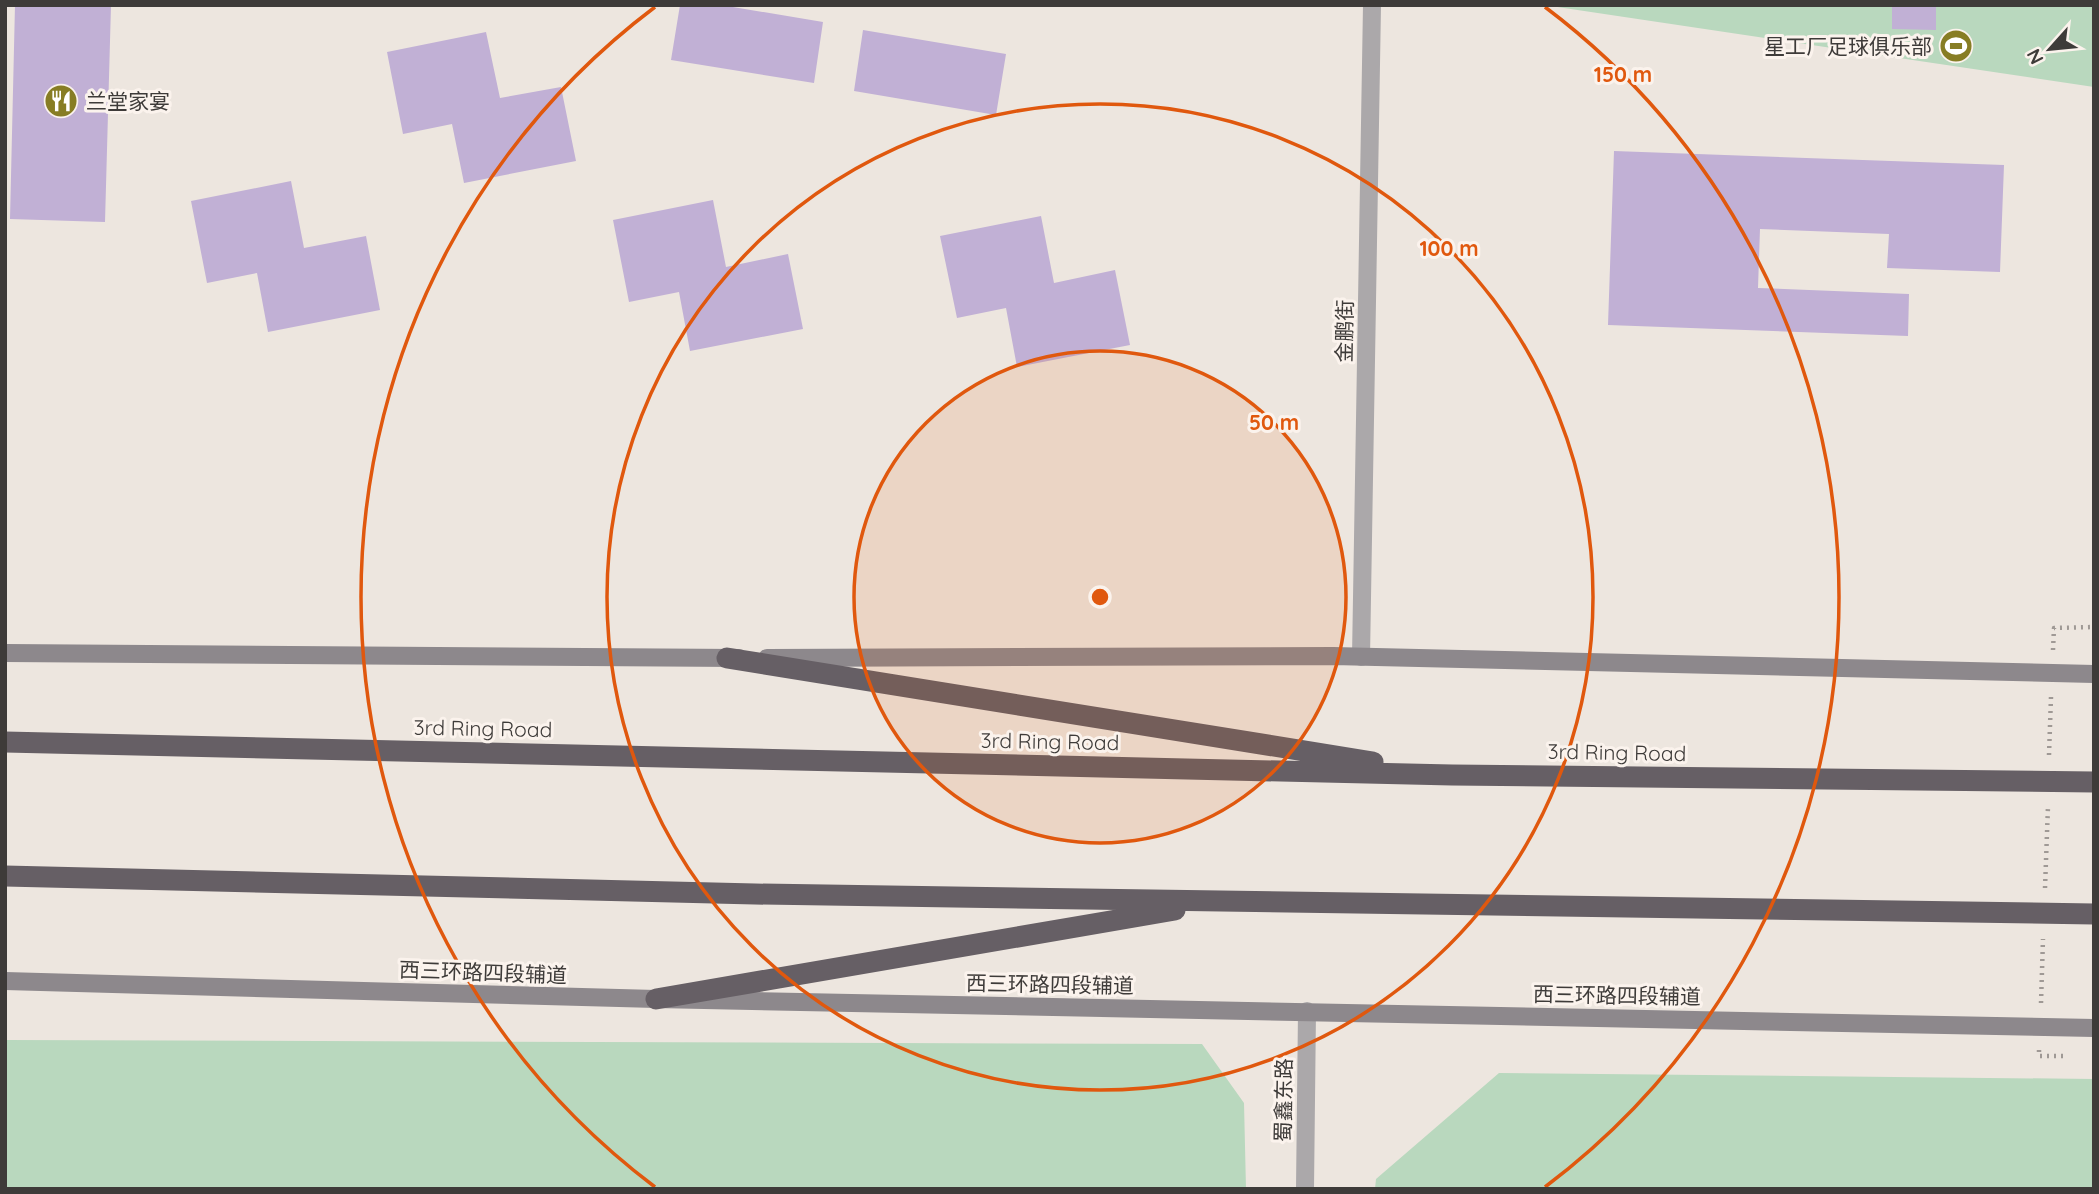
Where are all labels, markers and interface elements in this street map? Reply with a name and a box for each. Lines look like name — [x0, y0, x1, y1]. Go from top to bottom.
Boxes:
north arrow — [2015, 14, 2085, 84]
sports icon: 星工厂足球俱乐部 — [1937, 27, 1975, 65]
place label: 星工厂足球俱乐部 — [1764, 33, 1932, 59]
text: N — [2021, 45, 2049, 68]
text: 150 m — [1594, 61, 1652, 87]
restaurant icon: 兰堂家宴 — [42, 82, 80, 120]
place label: 兰堂家宴 — [86, 88, 170, 114]
text: 100 m — [1419, 235, 1479, 261]
street label: 金鹏街 — [1330, 299, 1358, 363]
text: 50 m — [1249, 409, 1299, 435]
centre of rings — [1088, 585, 1112, 609]
street label: 3rd Ring Road — [413, 714, 553, 742]
street label: 3rd Ring Road — [980, 727, 1120, 755]
street label: 3rd Ring Road — [1547, 738, 1687, 766]
street label: 西三环路四段辅道 — [399, 956, 567, 988]
street label: 西三环路四段辅道 — [966, 970, 1134, 998]
street label: 西三环路四段辅道 — [1533, 981, 1701, 1009]
street label: 蜀鑫东路 — [1269, 1058, 1297, 1142]

